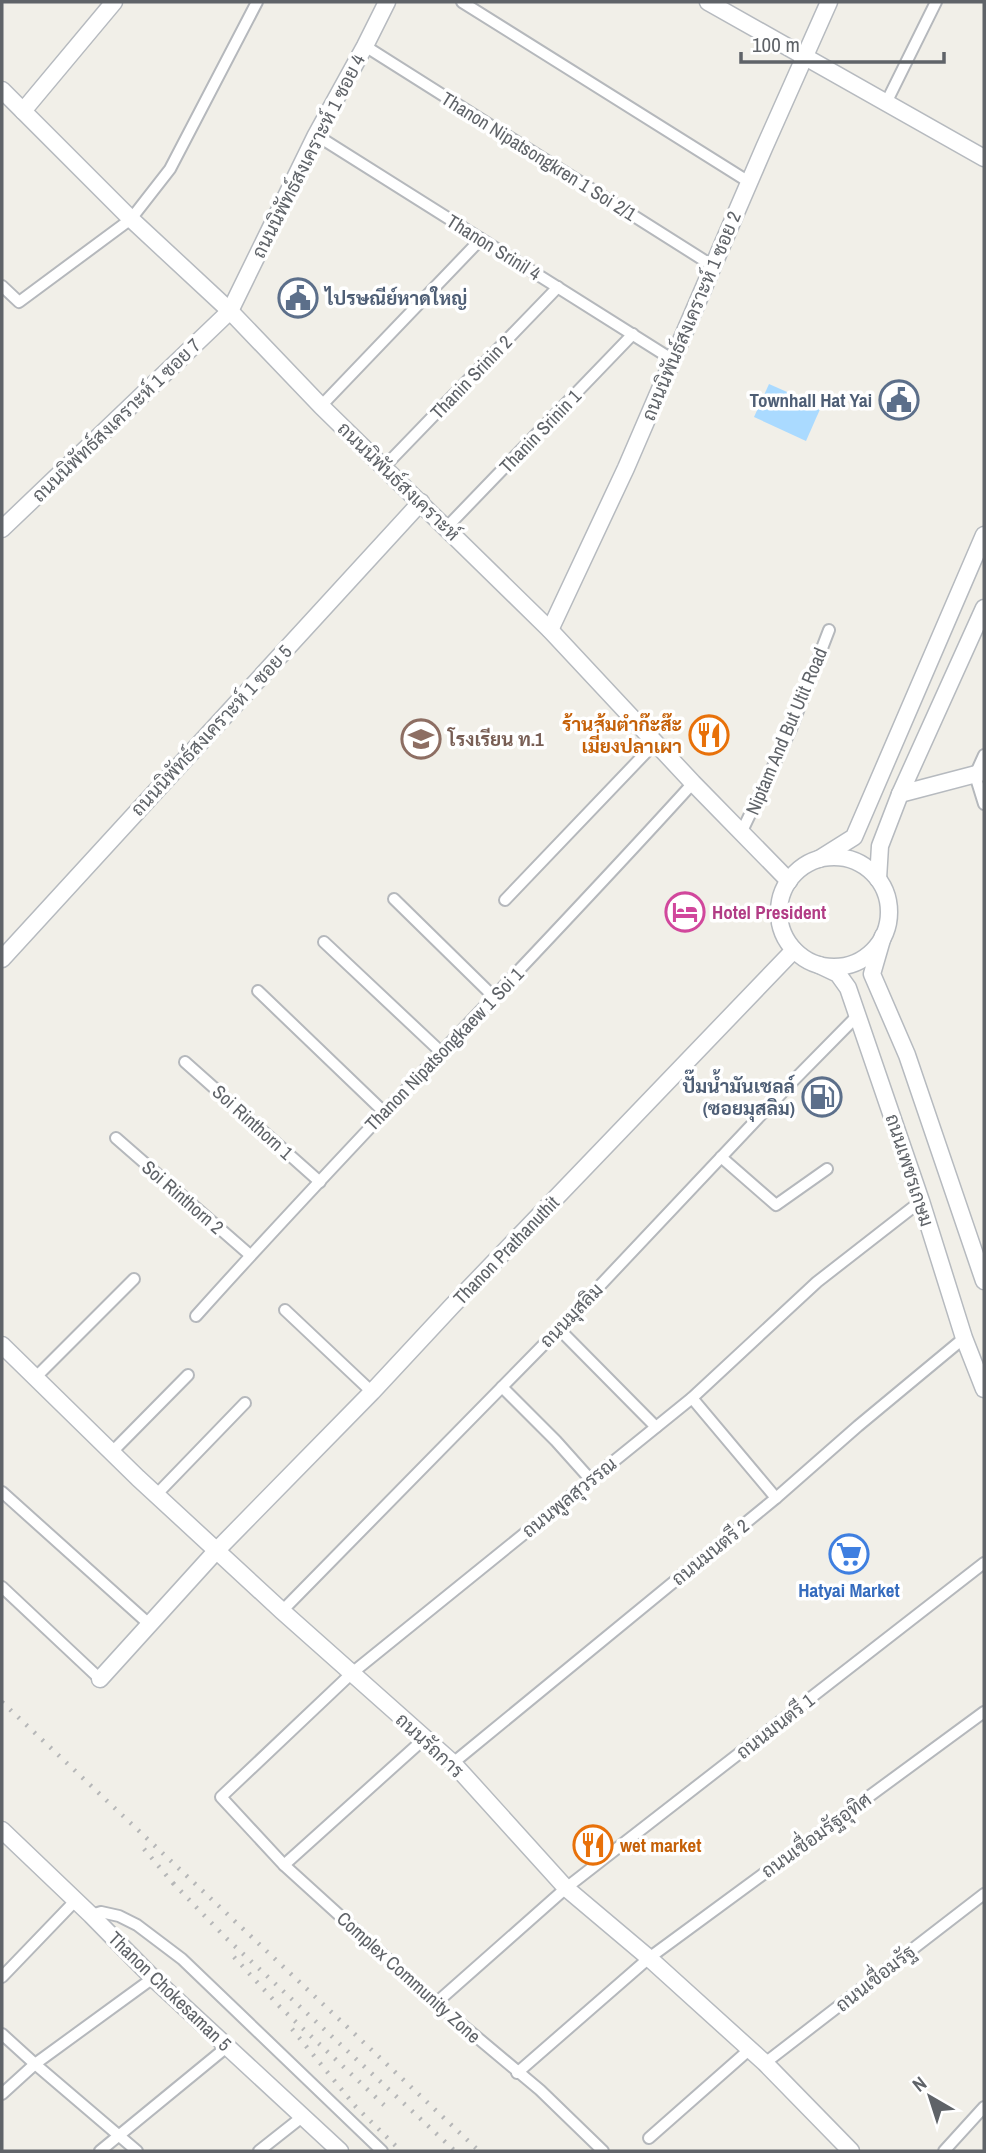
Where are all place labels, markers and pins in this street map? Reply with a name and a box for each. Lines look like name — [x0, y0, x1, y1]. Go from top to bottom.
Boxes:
public building icon: ไปรษณีย์หาดใหญ่ — [277, 277, 319, 319]
place label: ไปรษณีย์หาดใหญ่ — [323, 285, 467, 311]
public building icon: Townhall Hat Yai — [878, 379, 920, 421]
place label: Townhall Hat Yai — [750, 387, 872, 413]
place label: ร้านส้มตำก๊ะส๊ะ เมี่ยงปลาเผา — [562, 711, 682, 759]
restaurant icon: ร้านส้มตำก๊ะส๊ะ เมี่ยงปลาเผา — [688, 714, 730, 756]
school or university icon: โรงเรียน ท.1 — [400, 718, 442, 760]
place label: โรงเรียน ท.1 — [447, 726, 544, 752]
hotel icon: Hotel President — [664, 891, 706, 933]
place label: Hotel President — [712, 899, 826, 925]
place label: ปั๊มน้ำมันเชลล์ (ซอยมุสลิม) — [683, 1069, 796, 1123]
fuel station icon: ปั๊มน้ำมันเชลล์ (ซอยมุสลิม) — [801, 1076, 843, 1118]
supermarket icon: Hatyai Market — [828, 1533, 870, 1575]
place label: Hatyai Market — [798, 1577, 900, 1603]
restaurant icon: wet market — [572, 1824, 614, 1866]
place label: wet market — [620, 1832, 701, 1858]

